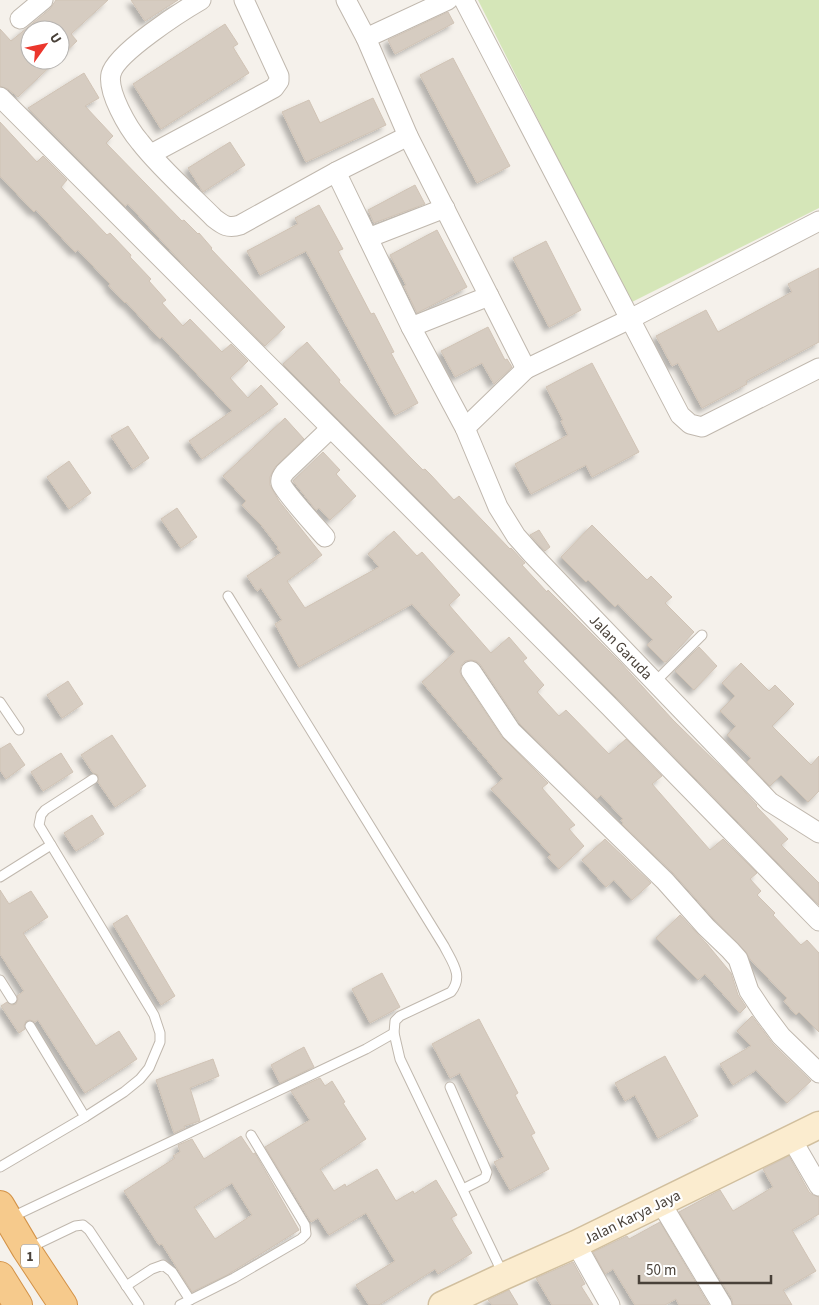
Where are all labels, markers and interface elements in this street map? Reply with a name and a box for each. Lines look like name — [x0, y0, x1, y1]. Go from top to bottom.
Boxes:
north arrow — [20, 20, 70, 70]
text: U — [44, 29, 66, 48]
street label: Jalan Garuda — [584, 610, 657, 685]
street label: Jalan Karya Jaya — [580, 1185, 684, 1250]
road number: 1 — [21, 1244, 39, 1268]
scale bar — [639, 1252, 772, 1284]
text: 50 m — [646, 1260, 676, 1281]

